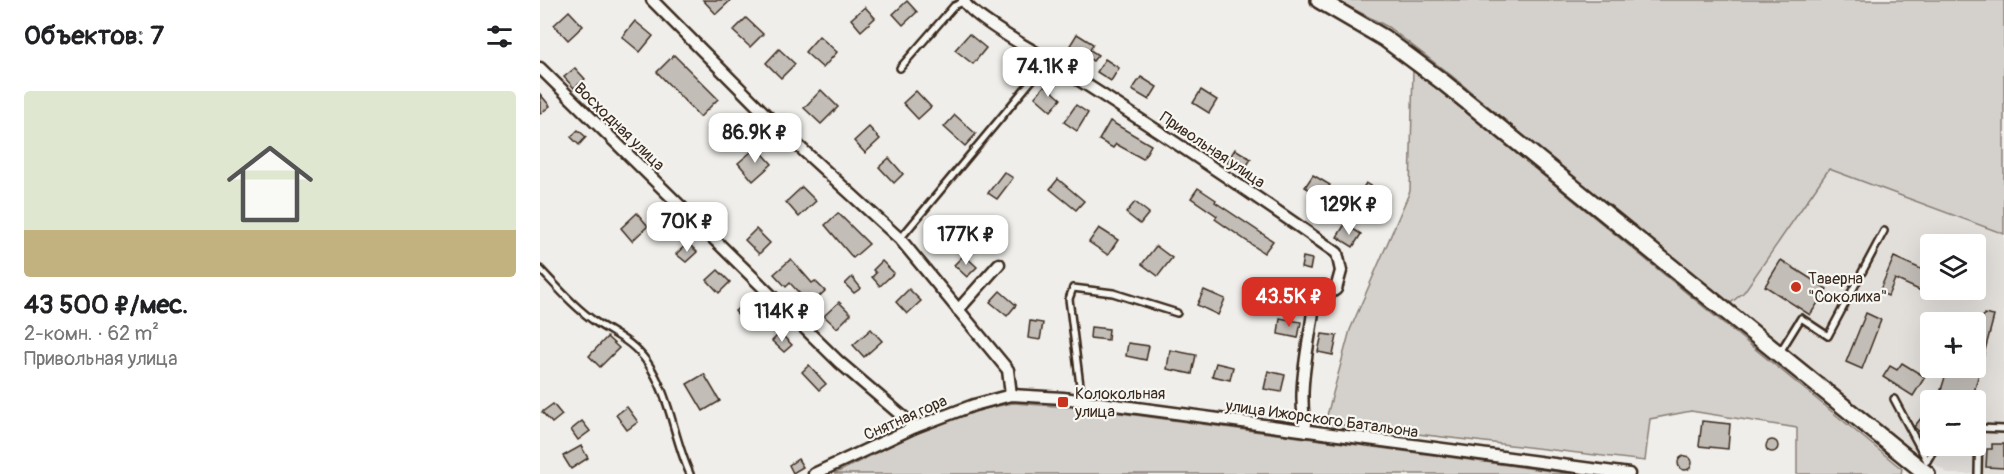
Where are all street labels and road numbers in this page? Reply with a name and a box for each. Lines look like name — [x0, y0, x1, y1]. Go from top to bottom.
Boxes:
street label: Восходная улица — [570, 78, 669, 175]
street label: Привольная улица — [1156, 107, 1269, 192]
street label: Снятная гора — [861, 391, 950, 445]
street label: улица Ижорского Батальона — [1223, 395, 1419, 442]

